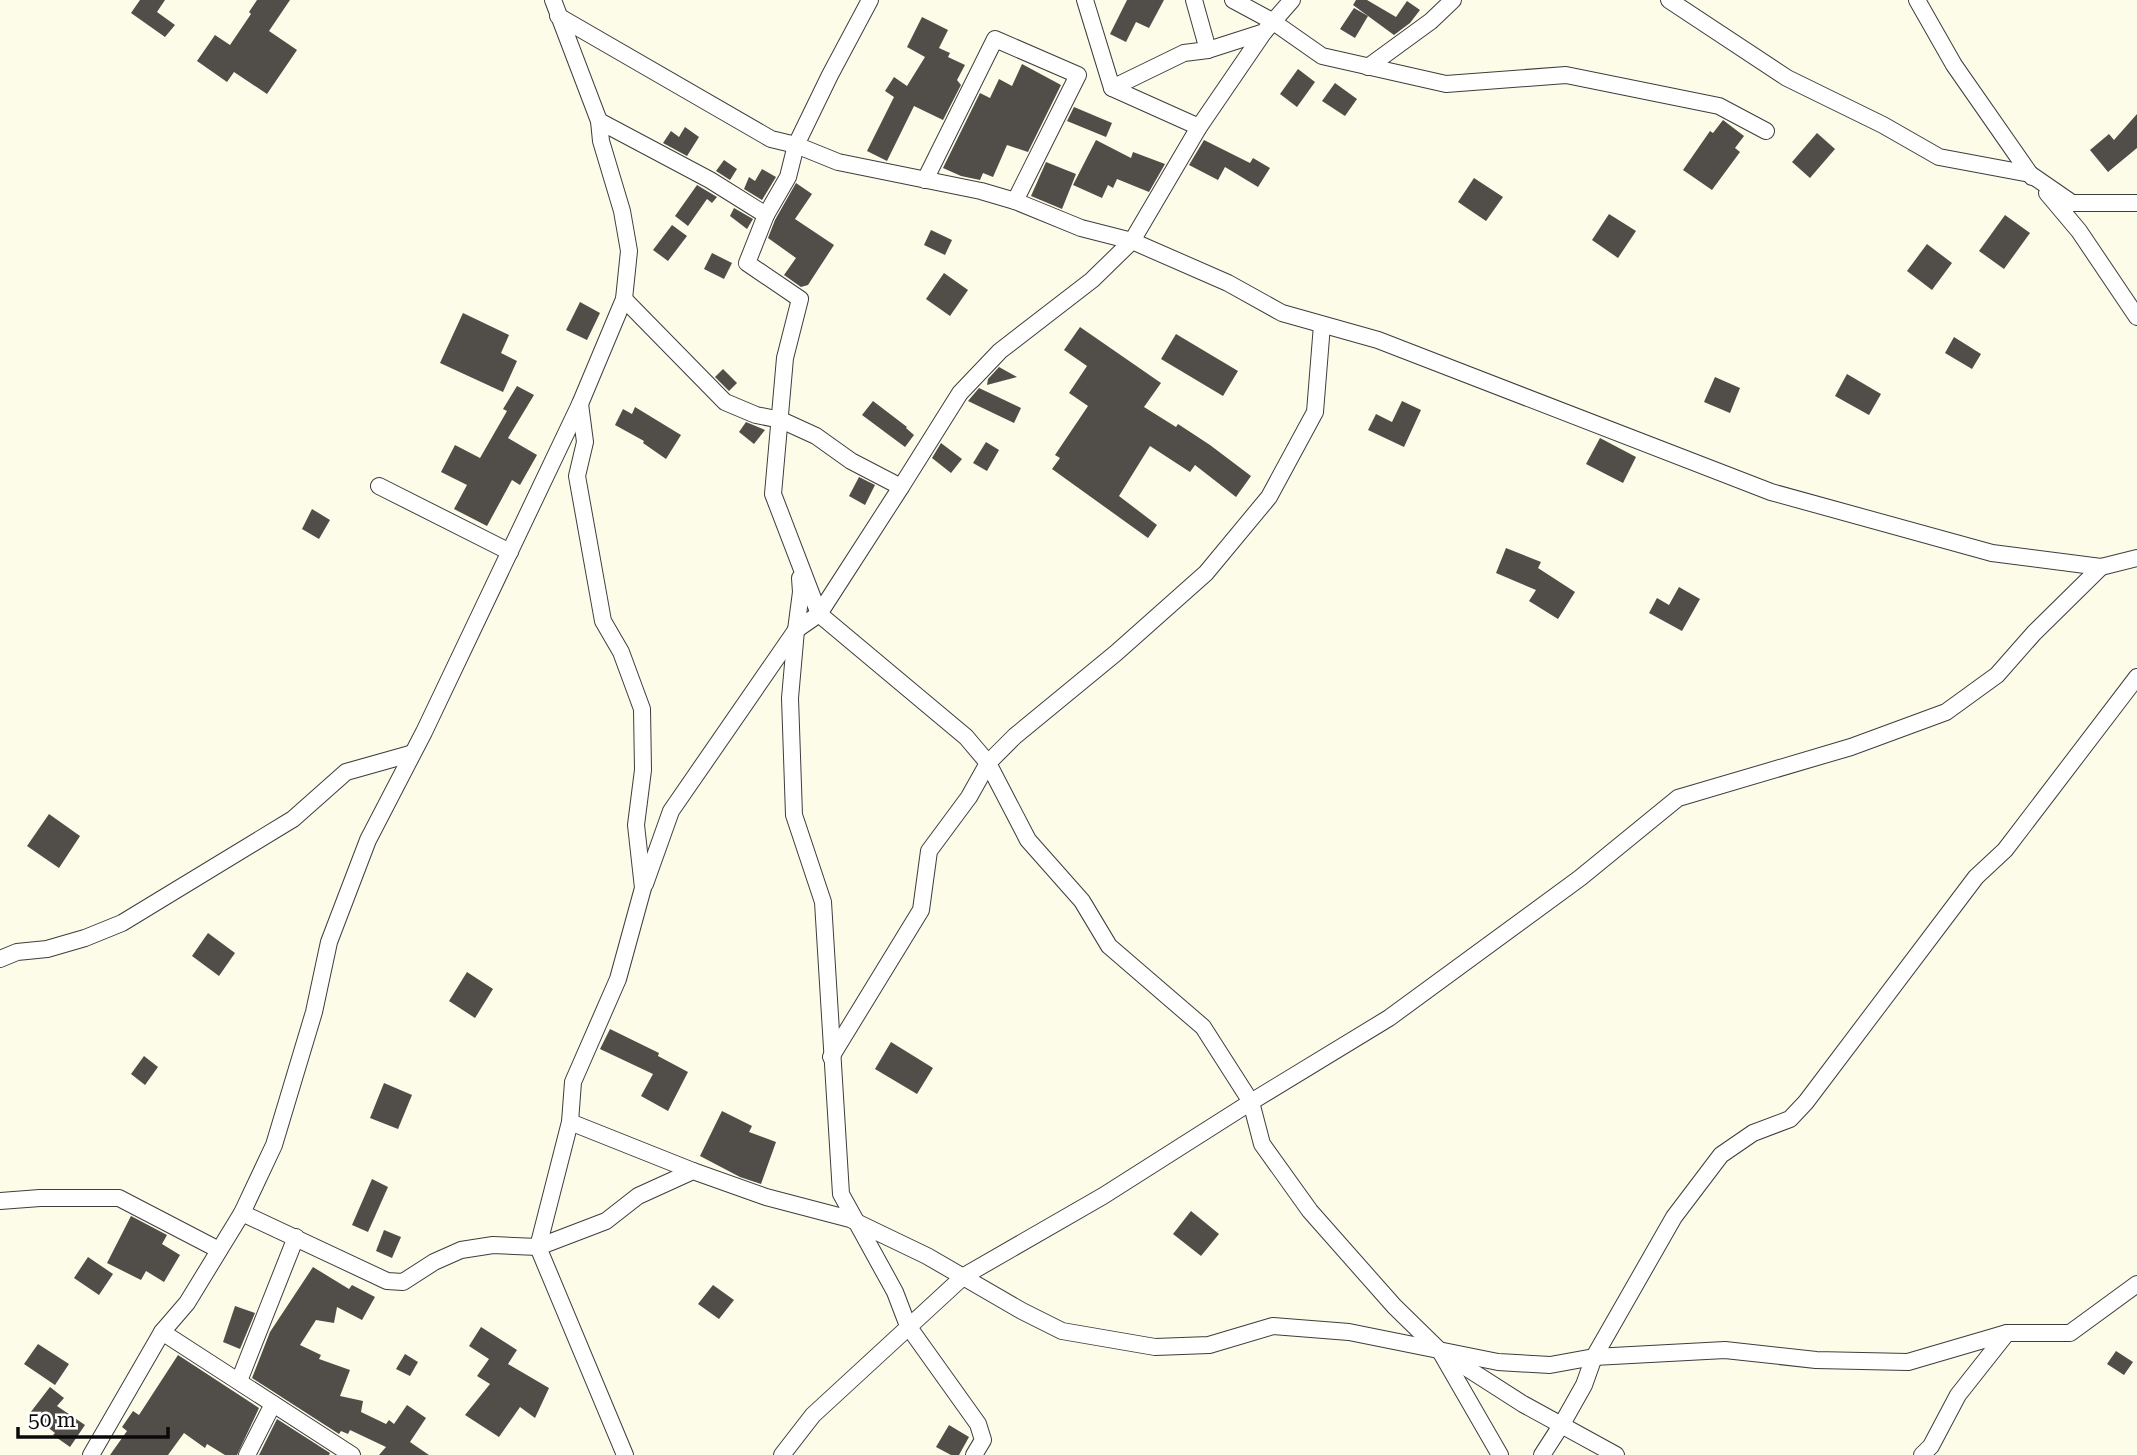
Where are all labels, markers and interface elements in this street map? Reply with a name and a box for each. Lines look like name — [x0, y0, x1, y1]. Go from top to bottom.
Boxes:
scale bar — [18, 1396, 168, 1440]
text: 50 m — [28, 1408, 76, 1432]

